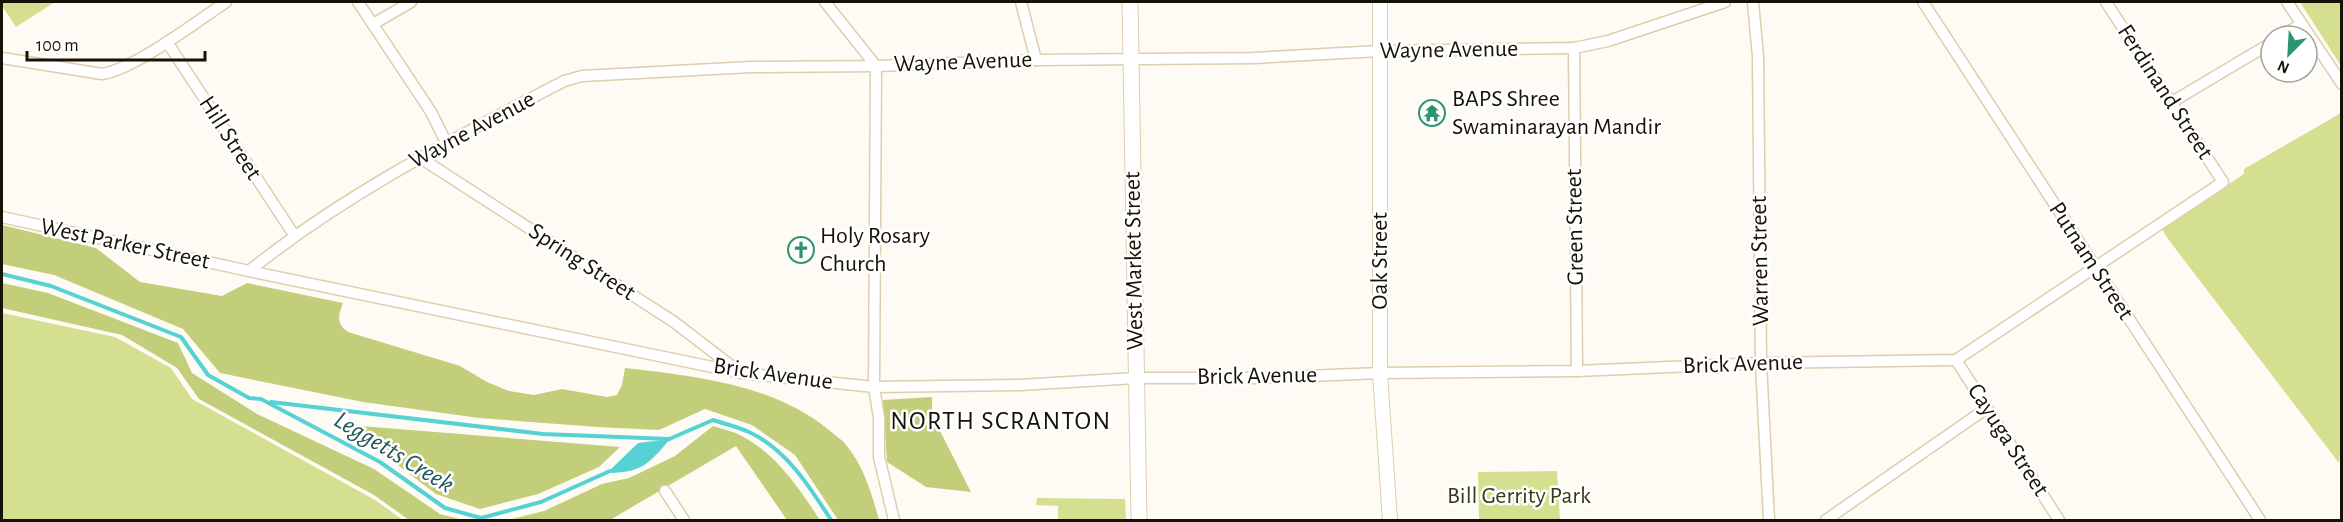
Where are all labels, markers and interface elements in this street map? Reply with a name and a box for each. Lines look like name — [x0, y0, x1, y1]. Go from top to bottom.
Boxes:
street label: Ferdinand Street — [2113, 20, 2217, 164]
scale bar — [27, 24, 206, 62]
north arrow — [2259, 24, 2319, 84]
text: 100 m — [36, 37, 79, 55]
street label: Wayne Avenue — [1380, 37, 1518, 63]
street label: Wayne Avenue — [893, 48, 1033, 76]
text: N — [2275, 57, 2292, 76]
street label: Wayne Avenue — [405, 87, 539, 173]
place label: BAPS Shree Swaminarayan Mandir — [1452, 87, 1661, 139]
street label: Hill Street — [194, 92, 266, 184]
temple icon: BAPS Shree Swaminarayan Mandir — [1417, 98, 1447, 128]
street label: Green Street — [1562, 168, 1588, 286]
street label: West Market Street — [1120, 171, 1148, 351]
street label: Warren Street — [1747, 195, 1773, 326]
street label: Putnam Street — [2044, 198, 2138, 324]
street label: Oak Street — [1368, 212, 1392, 310]
street label: West Parker Street — [38, 214, 212, 274]
street label: Spring Street — [525, 219, 640, 305]
place label: Holy Rosary Church — [820, 224, 930, 276]
church icon: Holy Rosary Church — [786, 235, 816, 265]
street label: Brick Avenue — [1682, 350, 1804, 378]
street label: Brick Avenue — [712, 354, 834, 394]
street label: Brick Avenue — [1197, 363, 1317, 389]
street label: Cayuga Street — [1963, 380, 2053, 501]
water label: Leggetts Creek — [330, 406, 458, 498]
district label: NORTH SCRANTON — [890, 408, 1112, 434]
park label: Bill Gerrity Park — [1447, 484, 1591, 508]

